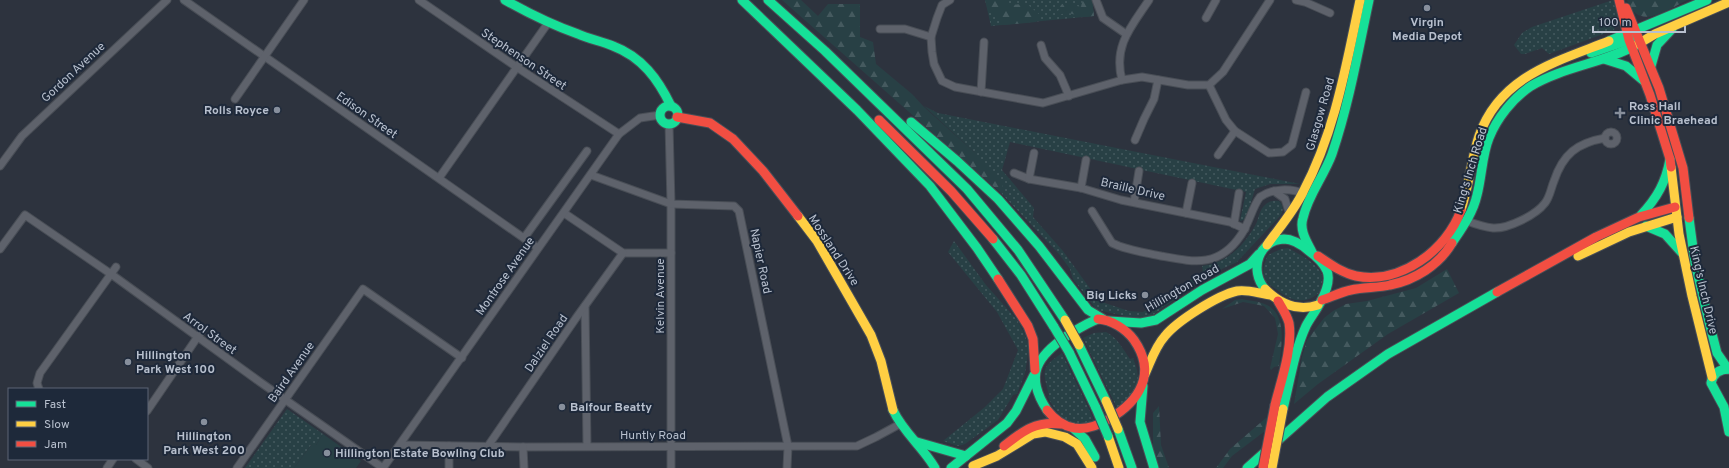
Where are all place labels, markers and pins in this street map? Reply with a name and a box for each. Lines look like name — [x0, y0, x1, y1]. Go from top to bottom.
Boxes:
marker: Virgin Media Depot — [1422, 3, 1432, 13]
place label: Virgin Media Depot — [1392, 15, 1462, 45]
place label: Ross Hall Clinic Braehead — [1629, 99, 1718, 129]
place label: Rolls Royce — [204, 103, 269, 119]
marker: Rolls Royce — [272, 105, 282, 115]
marker: Ross Hall Clinic Braehead — [1614, 107, 1626, 119]
place label: Big Licks — [1086, 288, 1137, 304]
marker: Big Licks — [1140, 290, 1150, 300]
place label: Hillington Park West 100 — [136, 348, 215, 378]
marker: Hillington Park West 100 — [123, 357, 133, 367]
place label: Balfour Beatty — [570, 400, 652, 416]
marker: Balfour Beatty — [557, 402, 567, 412]
marker: Hillington Park West 200 — [199, 417, 209, 427]
place label: Hillington Park West 200 — [163, 429, 245, 459]
place label: Hillington Estate Bowling Club — [335, 446, 505, 462]
marker: Hillington Estate Bowling Club — [322, 448, 332, 458]

